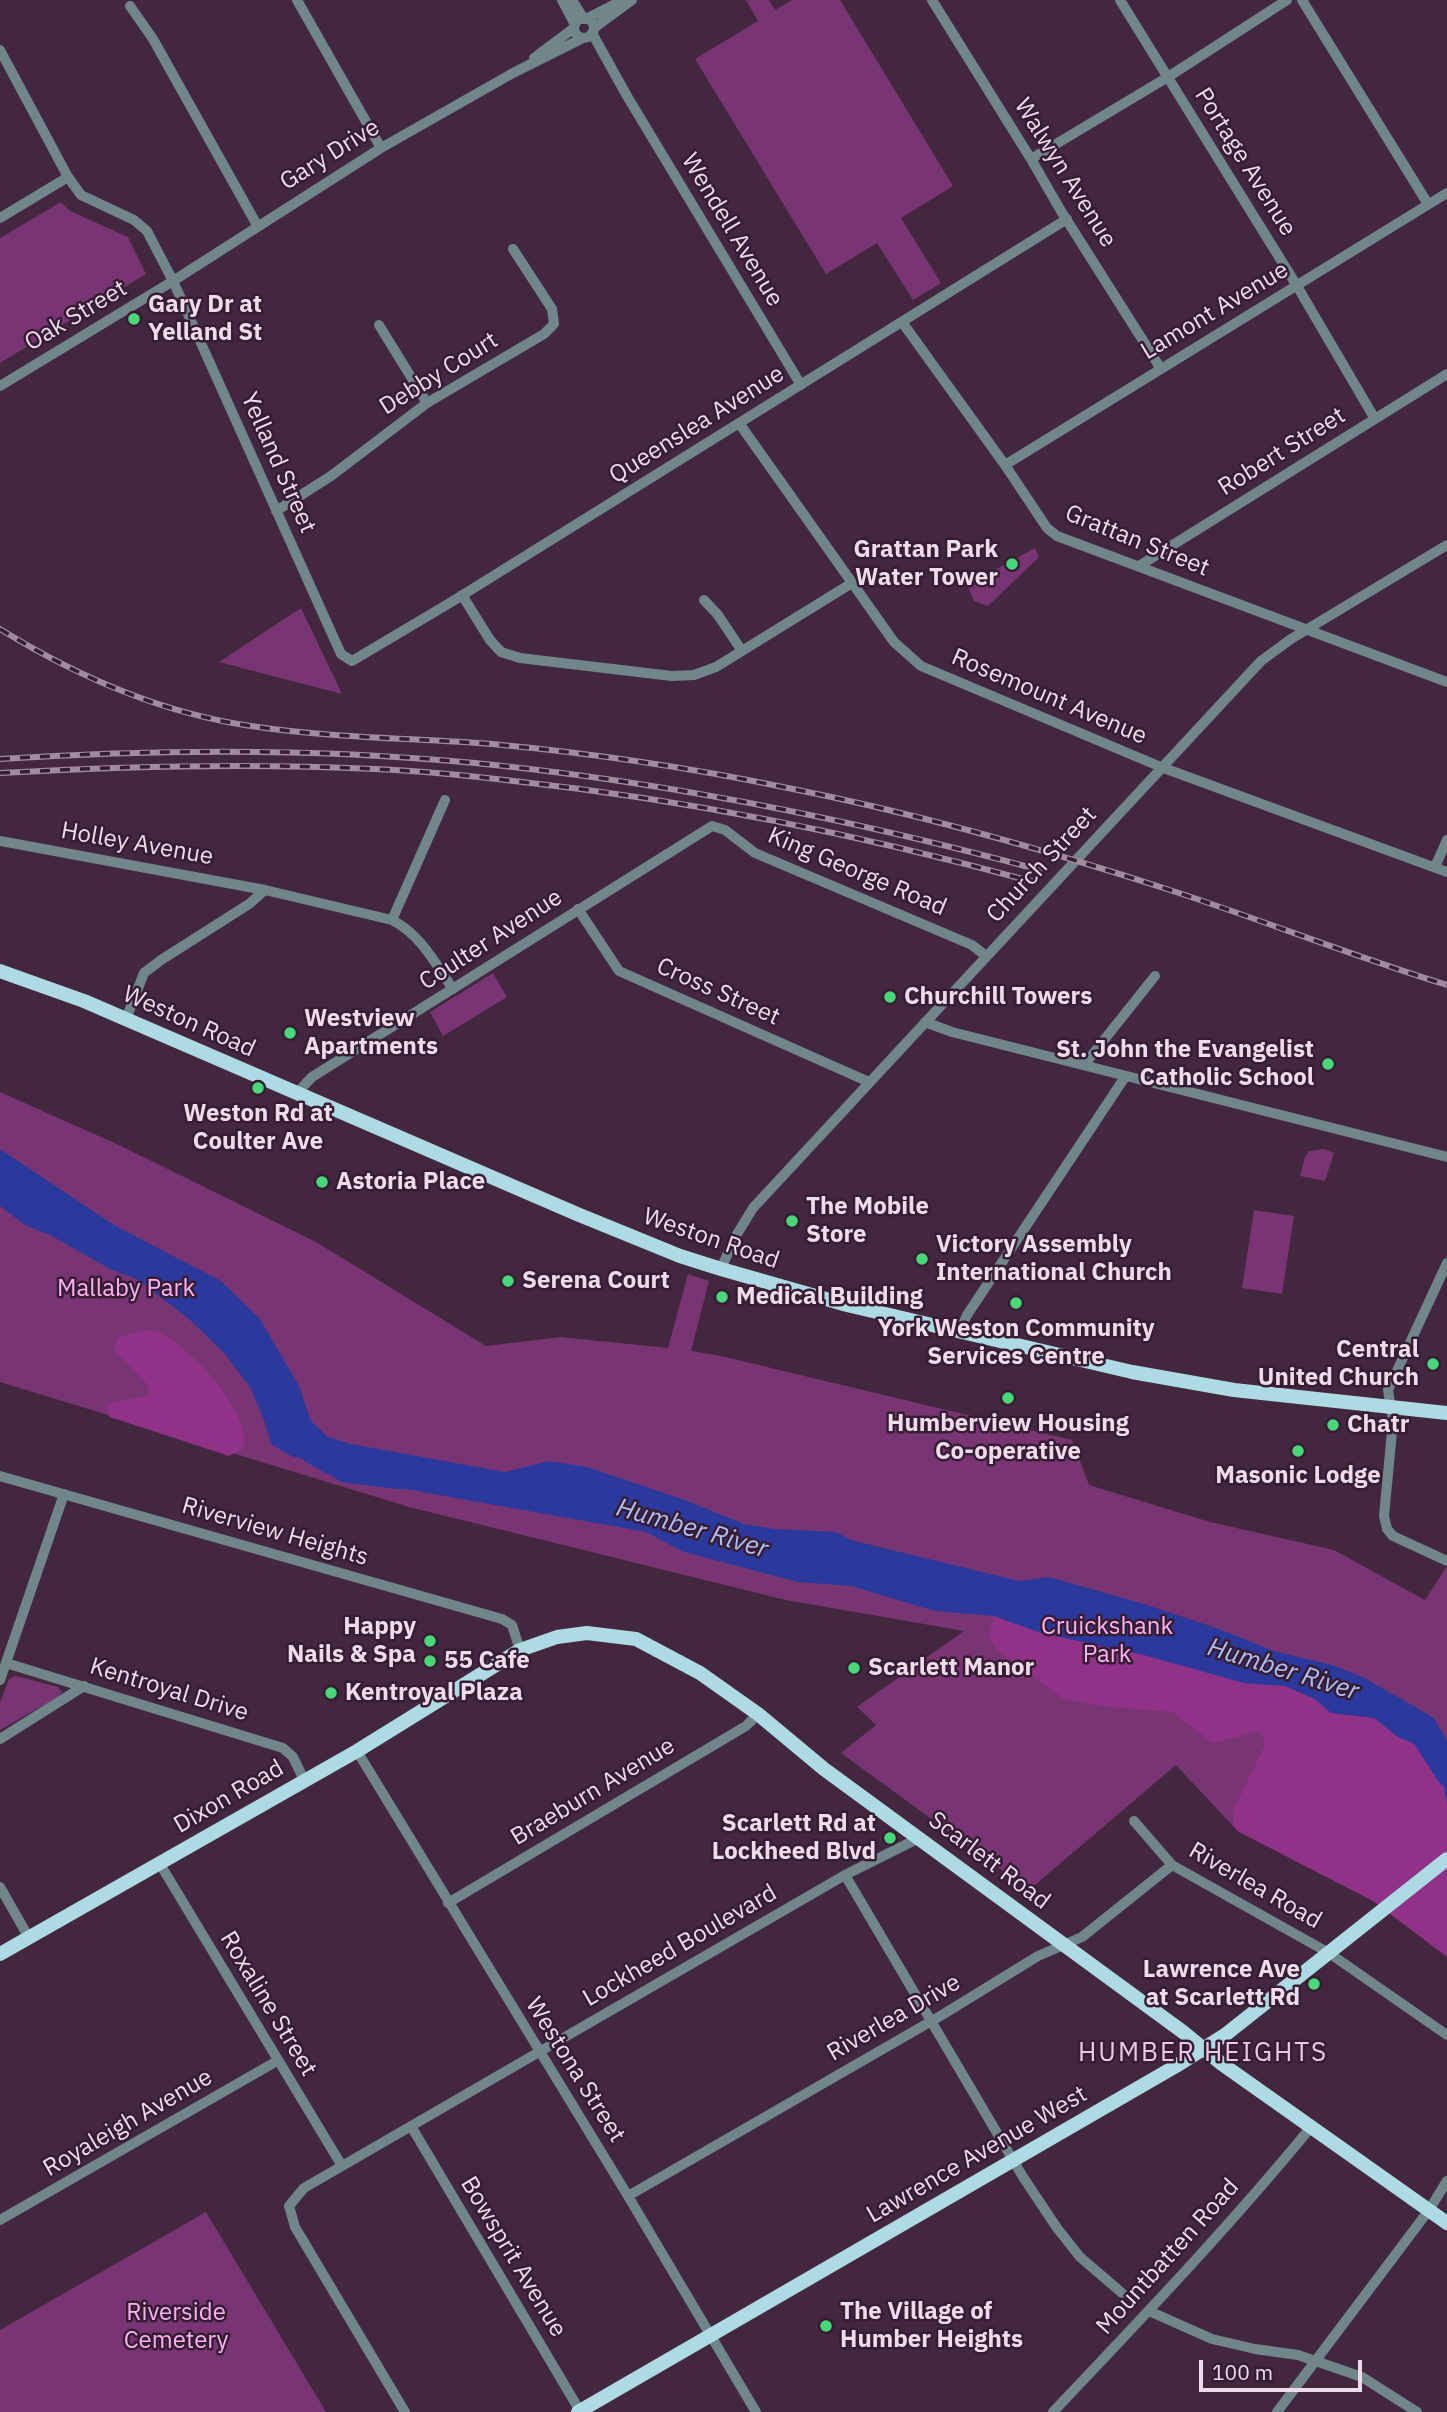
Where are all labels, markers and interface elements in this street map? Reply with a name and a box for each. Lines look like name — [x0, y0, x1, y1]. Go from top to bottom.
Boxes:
street label: Portage Avenue — [1188, 83, 1302, 241]
street label: Walwyn Avenue — [1008, 93, 1122, 253]
street label: Gary Drive — [275, 113, 385, 197]
street label: Wendell Avenue — [675, 148, 789, 312]
street label: Lamont Avenue — [1136, 256, 1294, 366]
street label: Oak Street — [20, 274, 132, 358]
place label: Gary Dr at Yelland St — [148, 291, 262, 347]
marker: Gary Dr at Yelland St — [126, 311, 142, 327]
street label: Debby Court — [375, 326, 503, 422]
street label: Queenslea Avenue — [604, 360, 790, 490]
street label: Yelland Street — [234, 388, 322, 538]
street label: Robert Street — [1213, 402, 1351, 502]
street label: Grattan Street — [1061, 499, 1213, 583]
place label: Grattan Park Water Tower — [853, 536, 998, 592]
marker: Grattan Park Water Tower — [1004, 556, 1020, 572]
street label: Rosemount Avenue — [947, 643, 1151, 751]
street label: Church Street — [981, 801, 1103, 929]
street label: Holley Avenue — [59, 816, 215, 872]
street label: King George Road — [763, 821, 951, 923]
street label: Coulter Avenue — [414, 883, 568, 997]
street label: Cross Street — [652, 952, 784, 1032]
street label: Weston Road — [118, 980, 260, 1064]
place label: Churchill Towers — [904, 983, 1092, 1011]
marker: Churchill Towers — [882, 989, 898, 1005]
place label: Westview Apartments — [304, 1005, 438, 1061]
marker: Westview Apartments — [282, 1025, 298, 1041]
place label: St. John the Evangelist Catholic School — [1056, 1036, 1314, 1092]
marker: St. John the Evangelist Catholic School — [1320, 1056, 1336, 1072]
marker: Weston Rd at Coulter Ave — [250, 1080, 266, 1096]
place label: Weston Rd at Coulter Ave — [183, 1100, 333, 1156]
place label: Astoria Place — [336, 1168, 485, 1196]
marker: Astoria Place — [314, 1174, 330, 1190]
place label: The Mobile Store — [806, 1193, 929, 1249]
street label: Weston Road — [639, 1202, 783, 1276]
marker: The Mobile Store — [784, 1213, 800, 1229]
place label: Victory Assembly International Church — [936, 1231, 1172, 1287]
marker: Victory Assembly International Church — [914, 1251, 930, 1267]
place label: Serena Court — [522, 1267, 670, 1295]
marker: Serena Court — [500, 1273, 516, 1289]
park label: Mallaby Park — [57, 1275, 195, 1303]
place label: Medical Building — [736, 1283, 923, 1311]
marker: Medical Building — [714, 1289, 730, 1305]
marker: York Weston Community Services Centre — [1008, 1295, 1024, 1311]
place label: York Weston Community Services Centre — [877, 1315, 1155, 1371]
place label: Central United Church — [1258, 1336, 1419, 1392]
marker: Central United Church — [1425, 1356, 1441, 1372]
marker: Humberview Housing Co-operative — [1000, 1390, 1016, 1406]
place label: Humberview Housing Co-operative — [887, 1410, 1129, 1466]
place label: Chatr — [1347, 1411, 1409, 1439]
marker: Chatr — [1325, 1417, 1341, 1433]
marker: Masonic Lodge — [1290, 1443, 1306, 1459]
place label: Masonic Lodge — [1215, 1462, 1381, 1490]
street label: Riverview Heights — [178, 1492, 372, 1572]
water label: Humber River — [612, 1492, 772, 1566]
place label: Happy Nails & Spa — [287, 1613, 416, 1669]
park label: Cruickshank Park — [1041, 1613, 1173, 1669]
water label: Humber River — [1204, 1632, 1362, 1708]
marker: Happy Nails & Spa — [422, 1633, 438, 1649]
place label: 55 Cafe — [444, 1647, 530, 1675]
street label: Kentroyal Drive — [86, 1652, 252, 1728]
marker: 55 Cafe — [422, 1653, 438, 1669]
place label: Scarlett Manor — [868, 1654, 1034, 1682]
marker: Scarlett Manor — [846, 1660, 862, 1676]
place label: Kentroyal Plaza — [345, 1679, 523, 1707]
marker: Kentroyal Plaza — [323, 1685, 339, 1701]
street label: Braeburn Avenue — [506, 1732, 680, 1852]
street label: Dixon Road — [169, 1754, 289, 1840]
street label: Scarlett Road — [923, 1806, 1055, 1916]
place label: Scarlett Rd at Lockheed Blvd — [712, 1810, 876, 1866]
marker: Scarlett Rd at Lockheed Blvd — [882, 1830, 898, 1846]
street label: Riverlea Road — [1184, 1836, 1326, 1936]
street label: Lockheed Boulevard — [578, 1879, 782, 2013]
street label: Roxaline Street — [213, 1926, 323, 2082]
place label: Lawrence Ave at Scarlett Rd — [1143, 1956, 1300, 2012]
street label: Riverlea Drive — [822, 1968, 966, 2068]
marker: Lawrence Ave at Scarlett Rd — [1306, 1976, 1322, 1992]
street label: Westona Street — [519, 1992, 631, 2148]
district label: HUMBER HEIGHTS — [1080, 2037, 1326, 2069]
street label: Royaleigh Avenue — [38, 2063, 218, 2183]
street label: Lawrence Avenue West — [862, 2080, 1092, 2230]
street label: Bowsprit Avenue — [454, 2172, 572, 2342]
street label: Mountbatten Road — [1091, 2173, 1245, 2341]
place label: The Village of Humber Heights — [840, 2298, 1023, 2354]
park label: Riverside Cemetery — [124, 2299, 228, 2355]
marker: The Village of Humber Heights — [818, 2318, 834, 2334]
scale bar — [1202, 2346, 1365, 2390]
text: 100 m — [1212, 2358, 1273, 2386]

